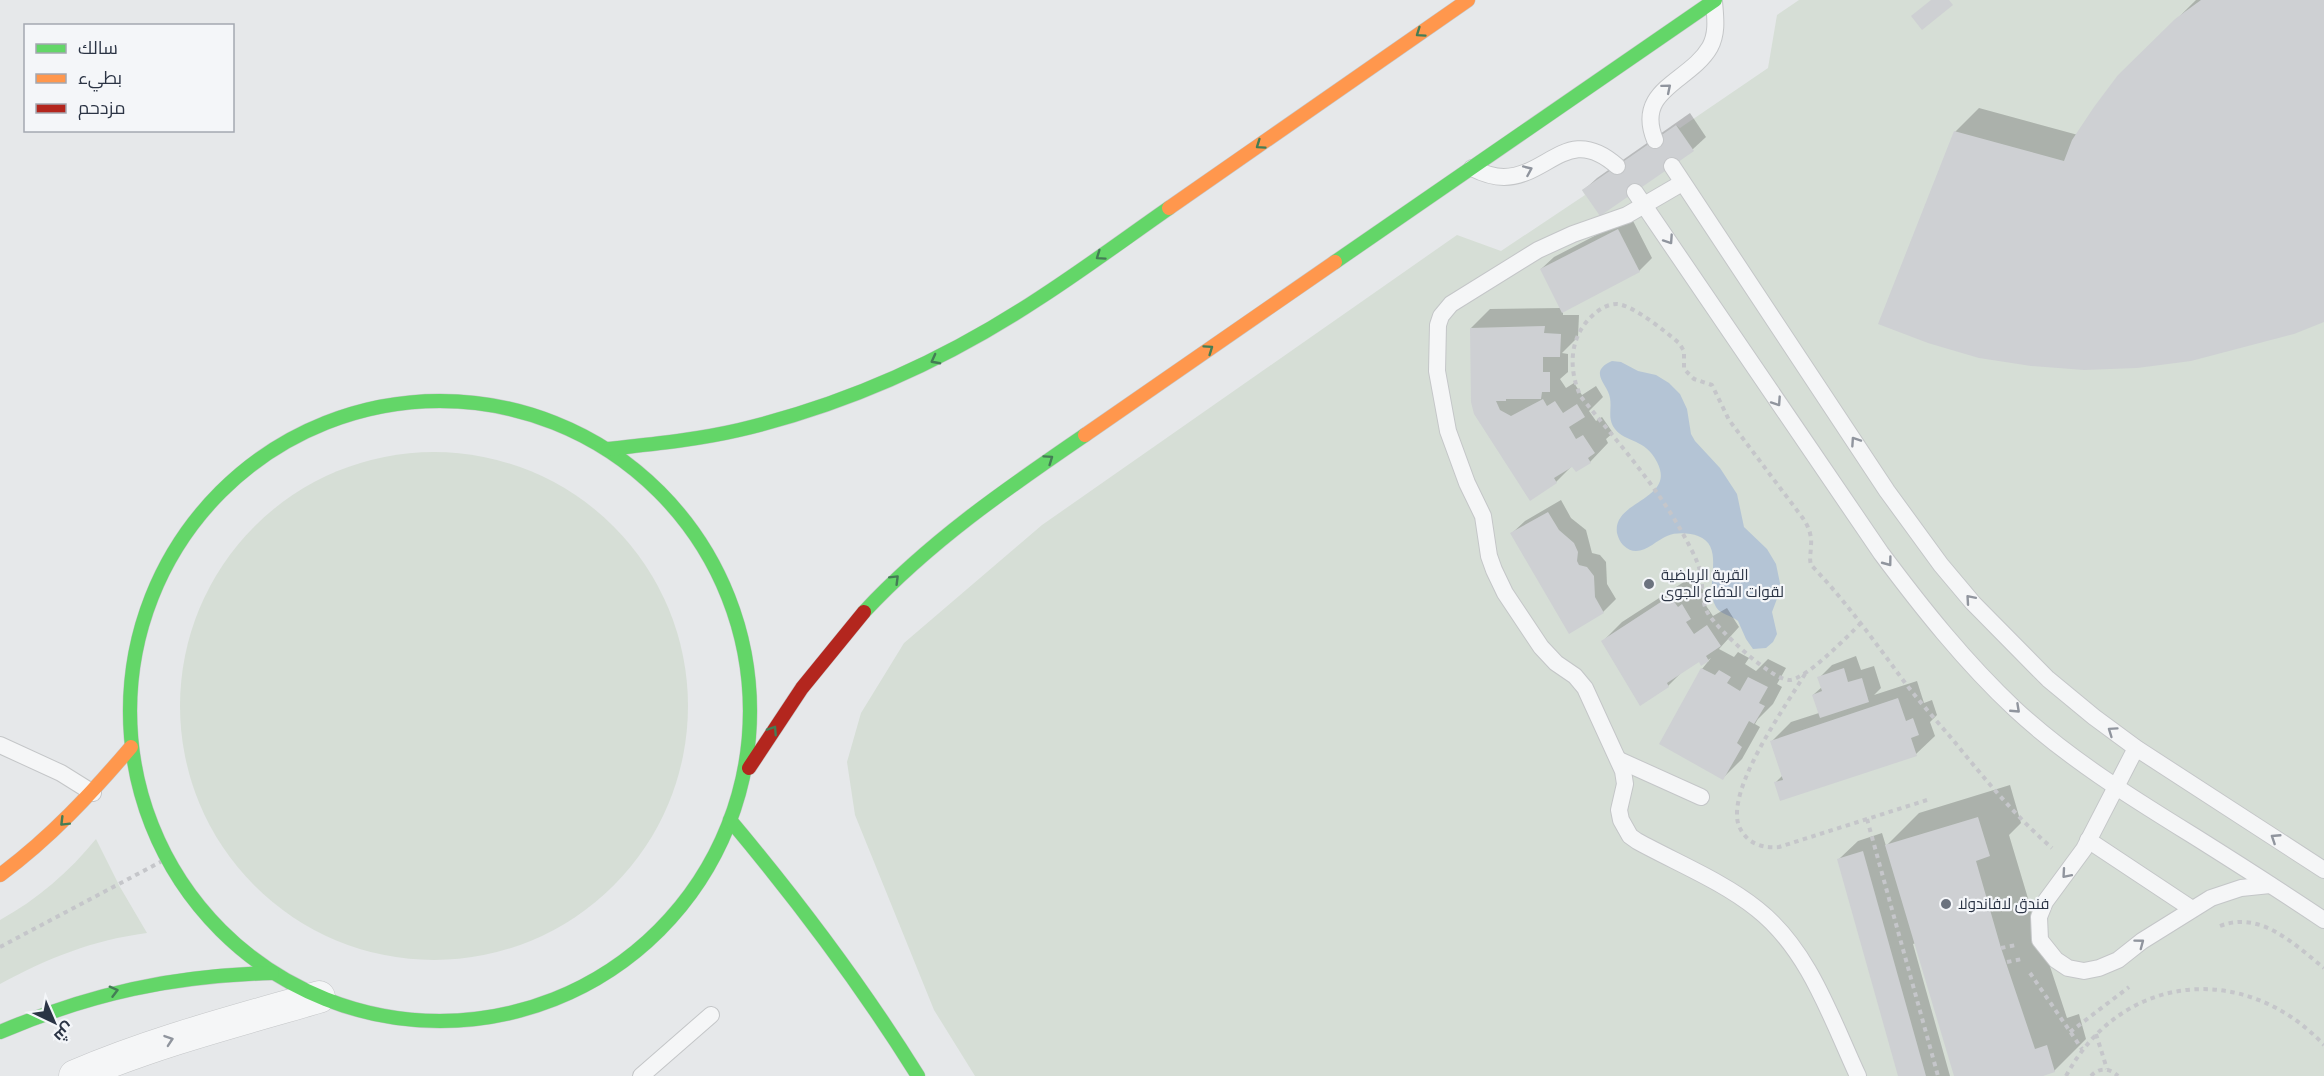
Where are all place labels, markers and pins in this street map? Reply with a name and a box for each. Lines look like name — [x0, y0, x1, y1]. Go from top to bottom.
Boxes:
place label: القرية الرياضية لقوات الدفاع الجوى — [1661, 566, 1784, 603]
marker: القرية الرياضية لقوات الدفاع الجوى — [1642, 577, 1656, 591]
place label: فندق لافاندولا — [1958, 895, 2049, 914]
marker: فندق لافاندولا — [1939, 897, 1953, 911]

